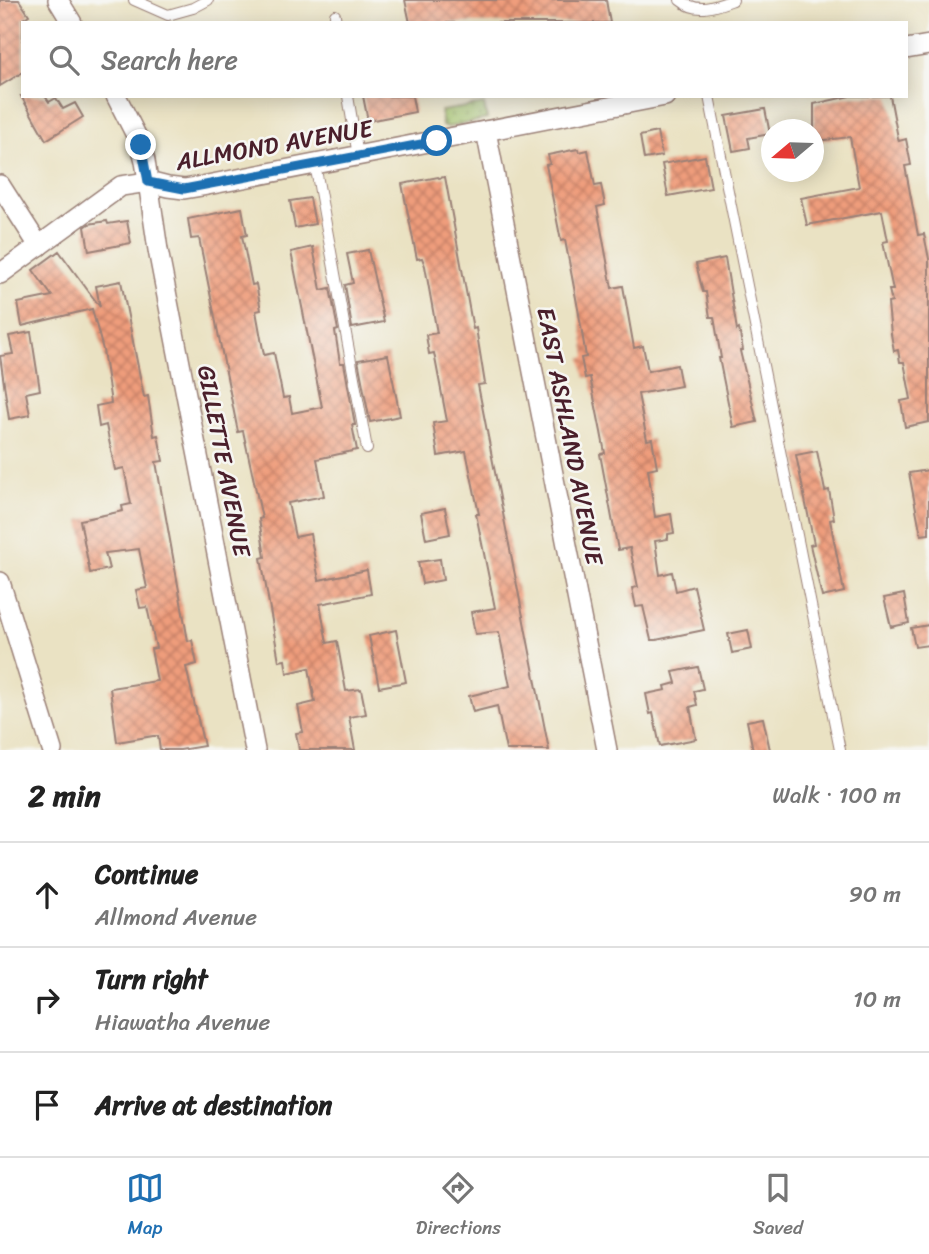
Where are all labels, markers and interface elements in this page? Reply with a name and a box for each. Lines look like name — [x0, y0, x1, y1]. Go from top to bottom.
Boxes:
search box — [21, 21, 908, 98]
text: Search here — [101, 37, 238, 83]
icon: search — [45, 41, 83, 79]
street label: ALLMOND AVENUE — [171, 107, 377, 183]
north arrow — [761, 119, 824, 182]
route start — [421, 125, 452, 156]
route end — [125, 129, 156, 160]
street label: EAST ASHLAND AVENUE — [524, 303, 616, 570]
street label: GILLETTE AVENUE — [185, 362, 263, 562]
text: 2 min — [28, 769, 101, 823]
text: Walk · 100 m — [772, 775, 901, 816]
text: Continue — [95, 851, 198, 897]
text: 90 m — [849, 874, 901, 915]
icon: ahead — [28, 876, 66, 914]
text: Allmond Avenue — [95, 897, 257, 938]
text: Turn right — [95, 956, 208, 1002]
text: 10 m — [853, 979, 901, 1020]
icon: right — [28, 981, 66, 1019]
text: Hiawatha Avenue — [95, 1002, 270, 1043]
text: Arrive at destination — [95, 1082, 332, 1128]
icon: arrive — [28, 1086, 66, 1124]
tab: Map — [126, 1169, 164, 1244]
tab: Directions — [416, 1169, 501, 1244]
tab: Saved — [753, 1169, 803, 1244]

